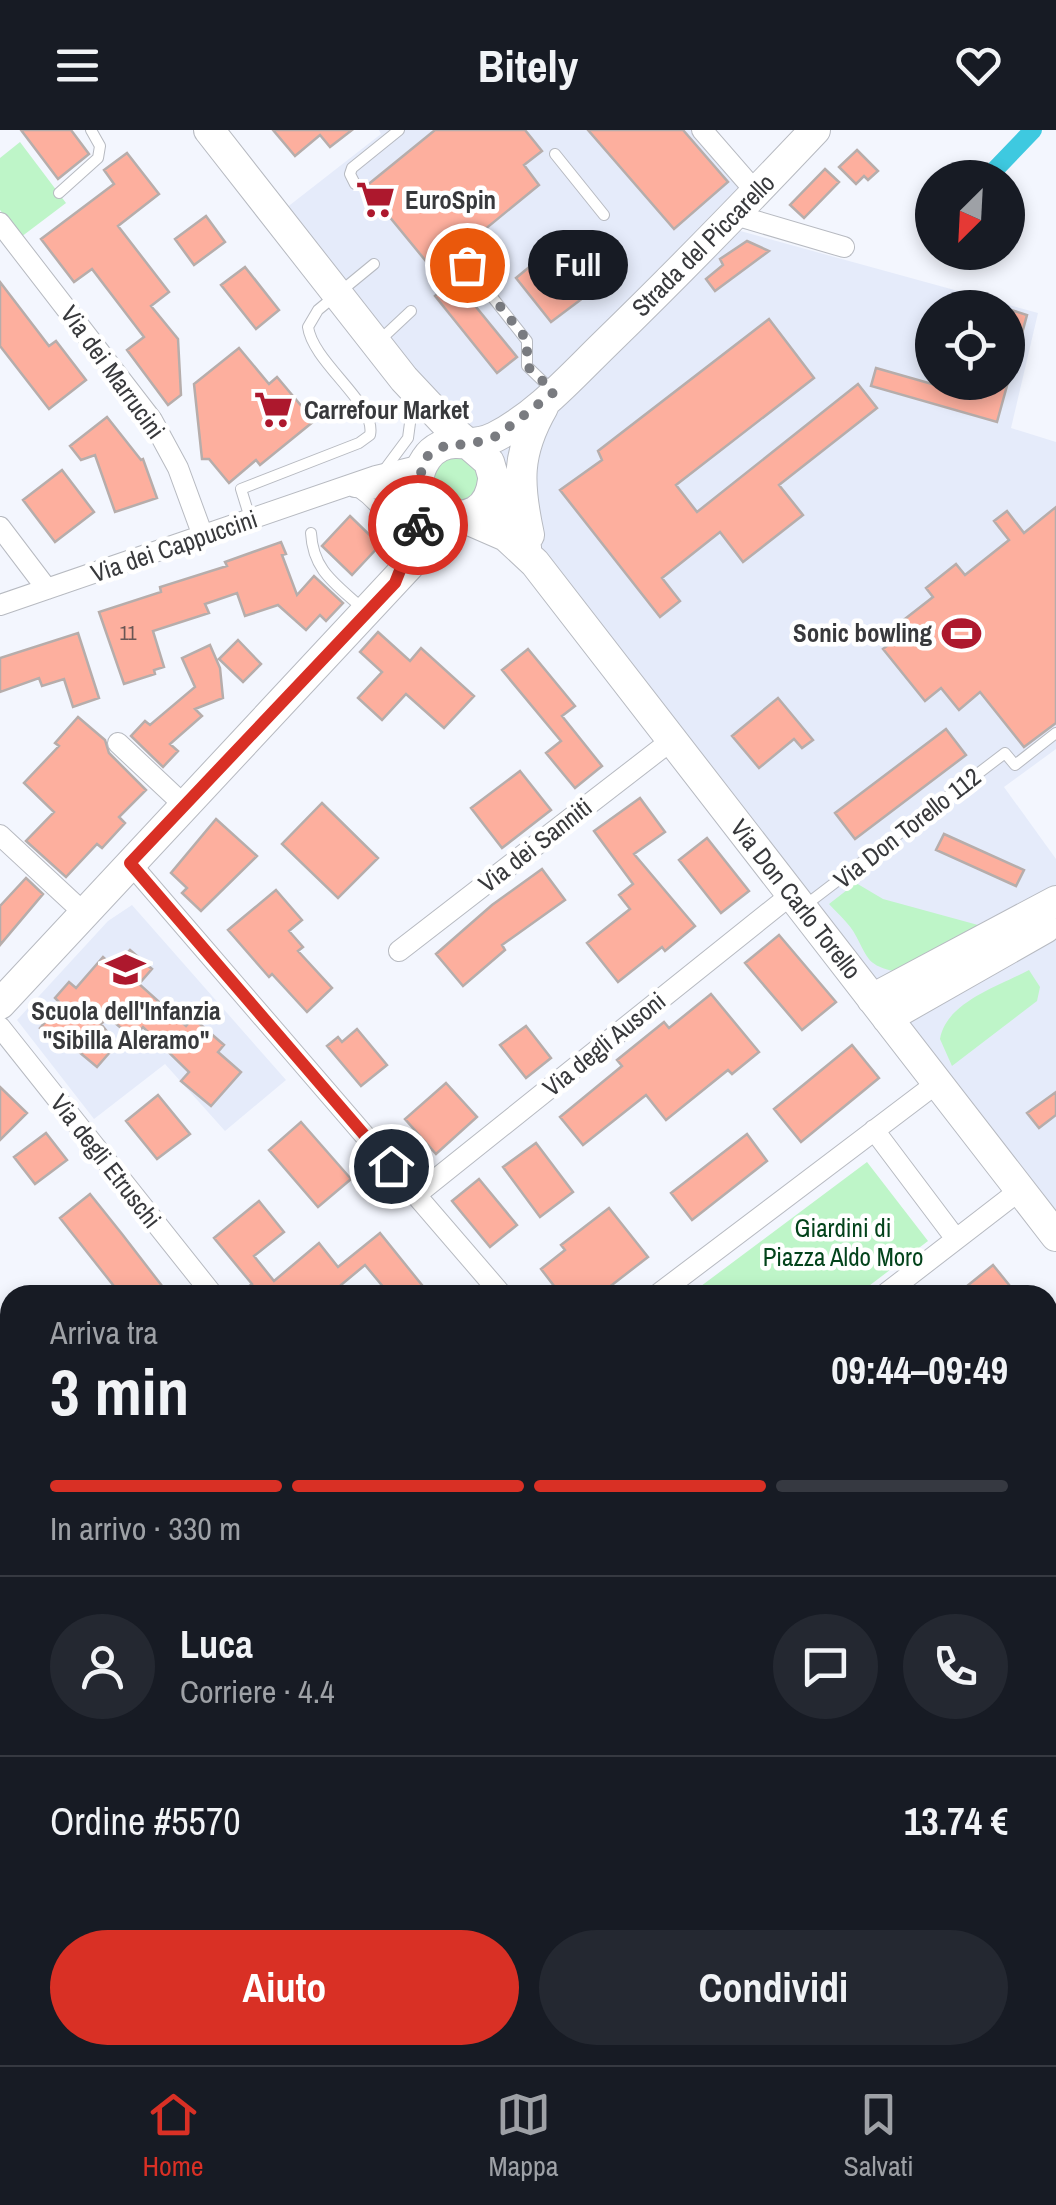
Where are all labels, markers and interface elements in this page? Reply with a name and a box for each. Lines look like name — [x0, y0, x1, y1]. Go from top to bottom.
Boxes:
text: Bitely — [478, 35, 578, 96]
icon: menu — [50, 38, 105, 93]
icon: heart — [951, 38, 1006, 93]
north arrow — [915, 160, 1025, 270]
map controls — [915, 160, 1025, 400]
street label: Strada del Piccarello — [624, 166, 782, 324]
supermarket icon: EuroSpin — [354, 179, 396, 221]
place label: EuroSpin — [405, 183, 496, 217]
pin — [425, 223, 510, 308]
callout: Full — [527, 230, 627, 300]
icon: bag — [440, 238, 495, 293]
text: Full — [555, 243, 601, 286]
button: locate — [915, 290, 1025, 400]
street label: Via dei Marrucini — [53, 299, 173, 445]
supermarket icon: Carrefour Market — [253, 389, 295, 431]
place label: Carrefour Market — [304, 393, 469, 427]
courier — [368, 475, 468, 575]
icon: bike — [391, 498, 446, 553]
street label: Via dei Cappuccini — [86, 502, 262, 590]
sports icon: Sonic bowling — [941, 612, 983, 654]
place label: Sonic bowling — [793, 616, 932, 650]
house number: 11 — [119, 619, 137, 646]
street label: Via Don Torello 112 — [826, 760, 988, 896]
street label: Via dei Sanniti — [471, 790, 599, 900]
street label: Via Don Carlo Torello — [723, 812, 869, 986]
school or university icon: Scuola dell'Infanzia "Sibilla Aleramo" — [105, 949, 147, 991]
street label: Via degli Ausoni — [535, 984, 673, 1104]
place label: Scuola dell'Infanzia "Sibilla Aleramo" — [31, 994, 221, 1057]
street label: Via degli Etruschi — [43, 1087, 169, 1235]
pin — [349, 1124, 434, 1209]
icon: home — [364, 1139, 419, 1194]
park label: Giardini di Piazza Aldo Moro — [763, 1211, 923, 1274]
text: Arriva tra — [50, 1311, 158, 1354]
text: 09:44–09:49 — [831, 1345, 1008, 1396]
text: 3 min — [50, 1348, 189, 1435]
text: In arrivo · 330 m — [50, 1507, 241, 1550]
button: person — [50, 1614, 155, 1719]
button: chat — [773, 1614, 878, 1719]
button: phone — [903, 1614, 1008, 1719]
text: Luca — [180, 1619, 253, 1670]
text: Corriere · 4.4 — [180, 1670, 335, 1713]
text: Ordine #5570 — [50, 1796, 241, 1847]
text: 13.74 € — [904, 1796, 1008, 1847]
button: Aiuto — [50, 1930, 519, 2045]
button: Condividi — [539, 1930, 1008, 2045]
tab: Home — [142, 2087, 204, 2185]
tab: Mappa — [488, 2087, 559, 2185]
tab: Salvati — [843, 2087, 914, 2185]

